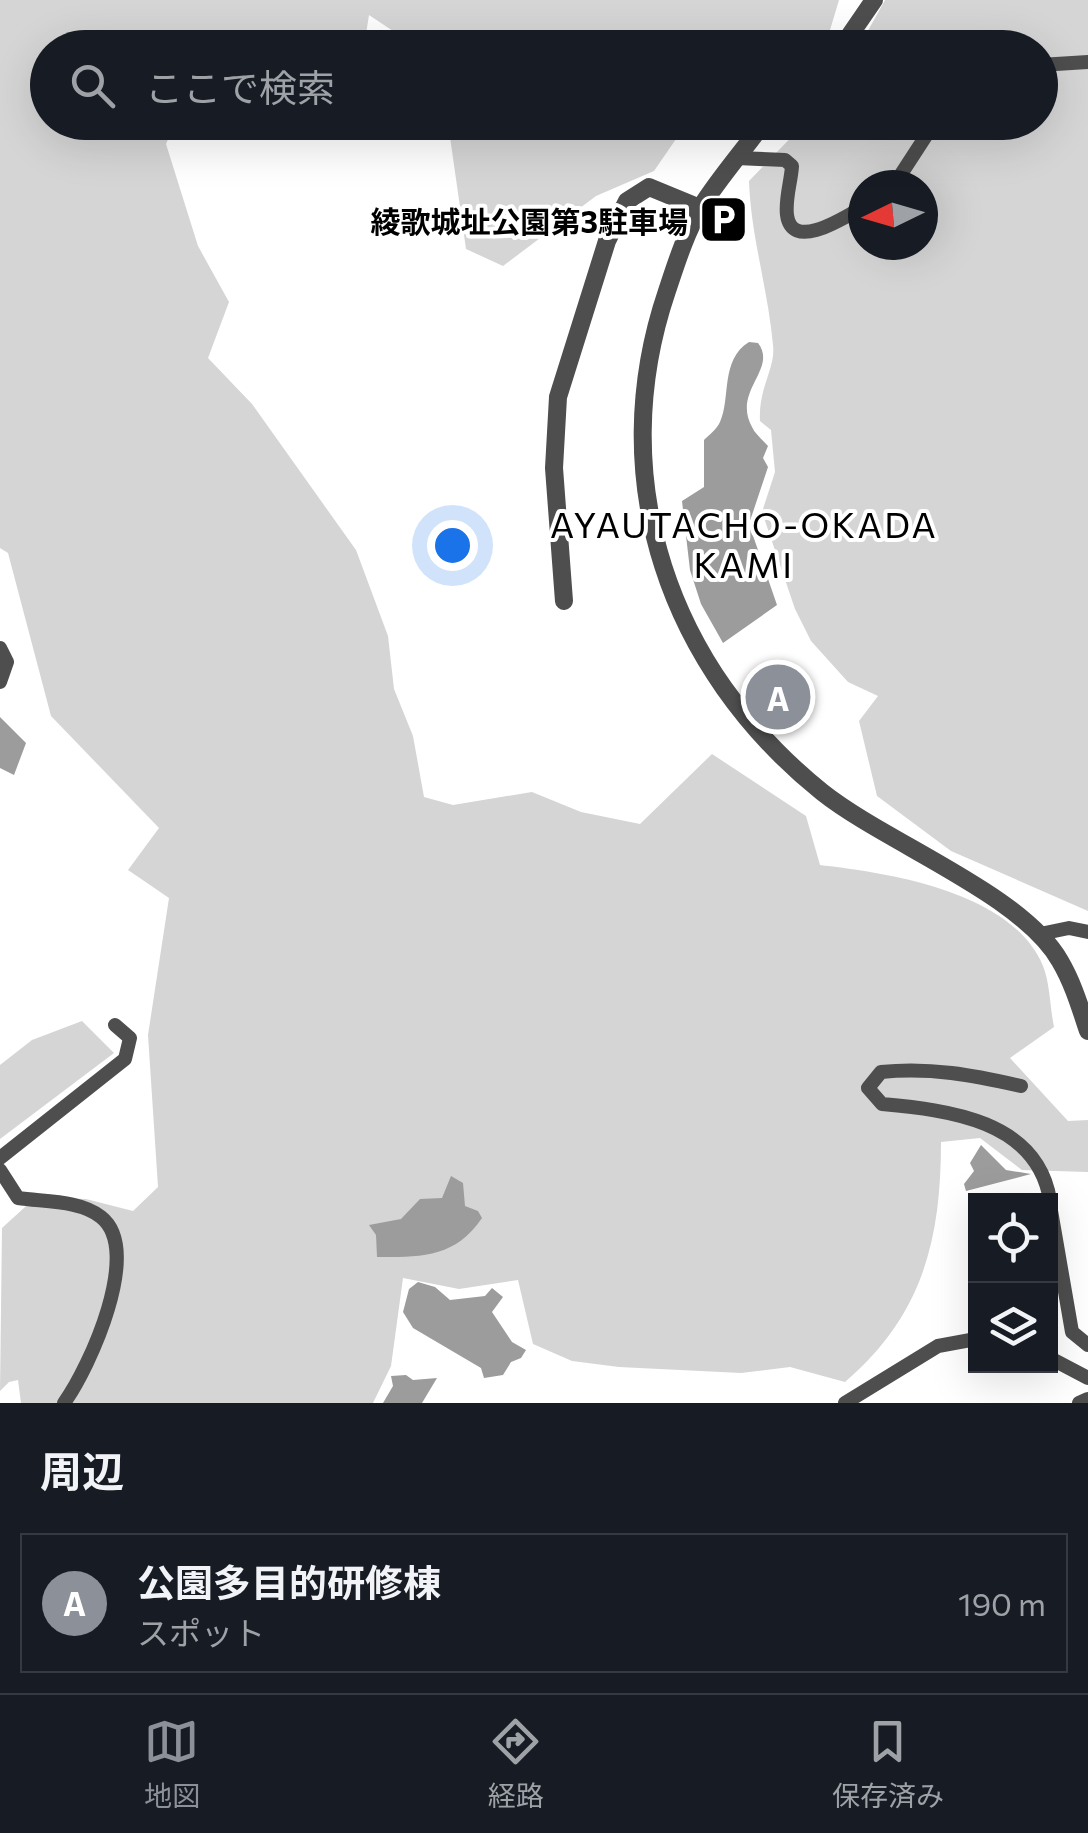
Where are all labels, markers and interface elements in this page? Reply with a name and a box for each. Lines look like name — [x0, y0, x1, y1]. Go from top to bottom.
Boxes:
search box — [30, 30, 1058, 140]
icon: search — [65, 58, 120, 113]
text: ここで検索 — [145, 63, 335, 110]
north arrow — [848, 170, 938, 260]
parking icon: 綾歌城址公園第3駐車場 — [697, 194, 749, 246]
place label: 綾歌城址公園第3駐車場 — [371, 202, 688, 239]
district label: AYAUTACHO-OKADA KAMI — [550, 502, 938, 585]
your location — [427, 520, 478, 571]
pin: A — [746, 660, 810, 734]
map controls — [968, 1193, 1058, 1373]
button: locate — [968, 1193, 1058, 1283]
button: layers — [968, 1283, 1058, 1373]
text: 周辺 — [40, 1444, 124, 1496]
text: 公園多目的研修棟 — [137, 1558, 441, 1605]
text: A — [63, 1583, 86, 1623]
text: 190 m — [958, 1583, 1046, 1623]
text: スポット — [137, 1612, 265, 1652]
tab: 地図 — [144, 1714, 200, 1814]
tab: 経路 — [488, 1714, 544, 1814]
tab: 保存済み — [832, 1714, 944, 1814]

